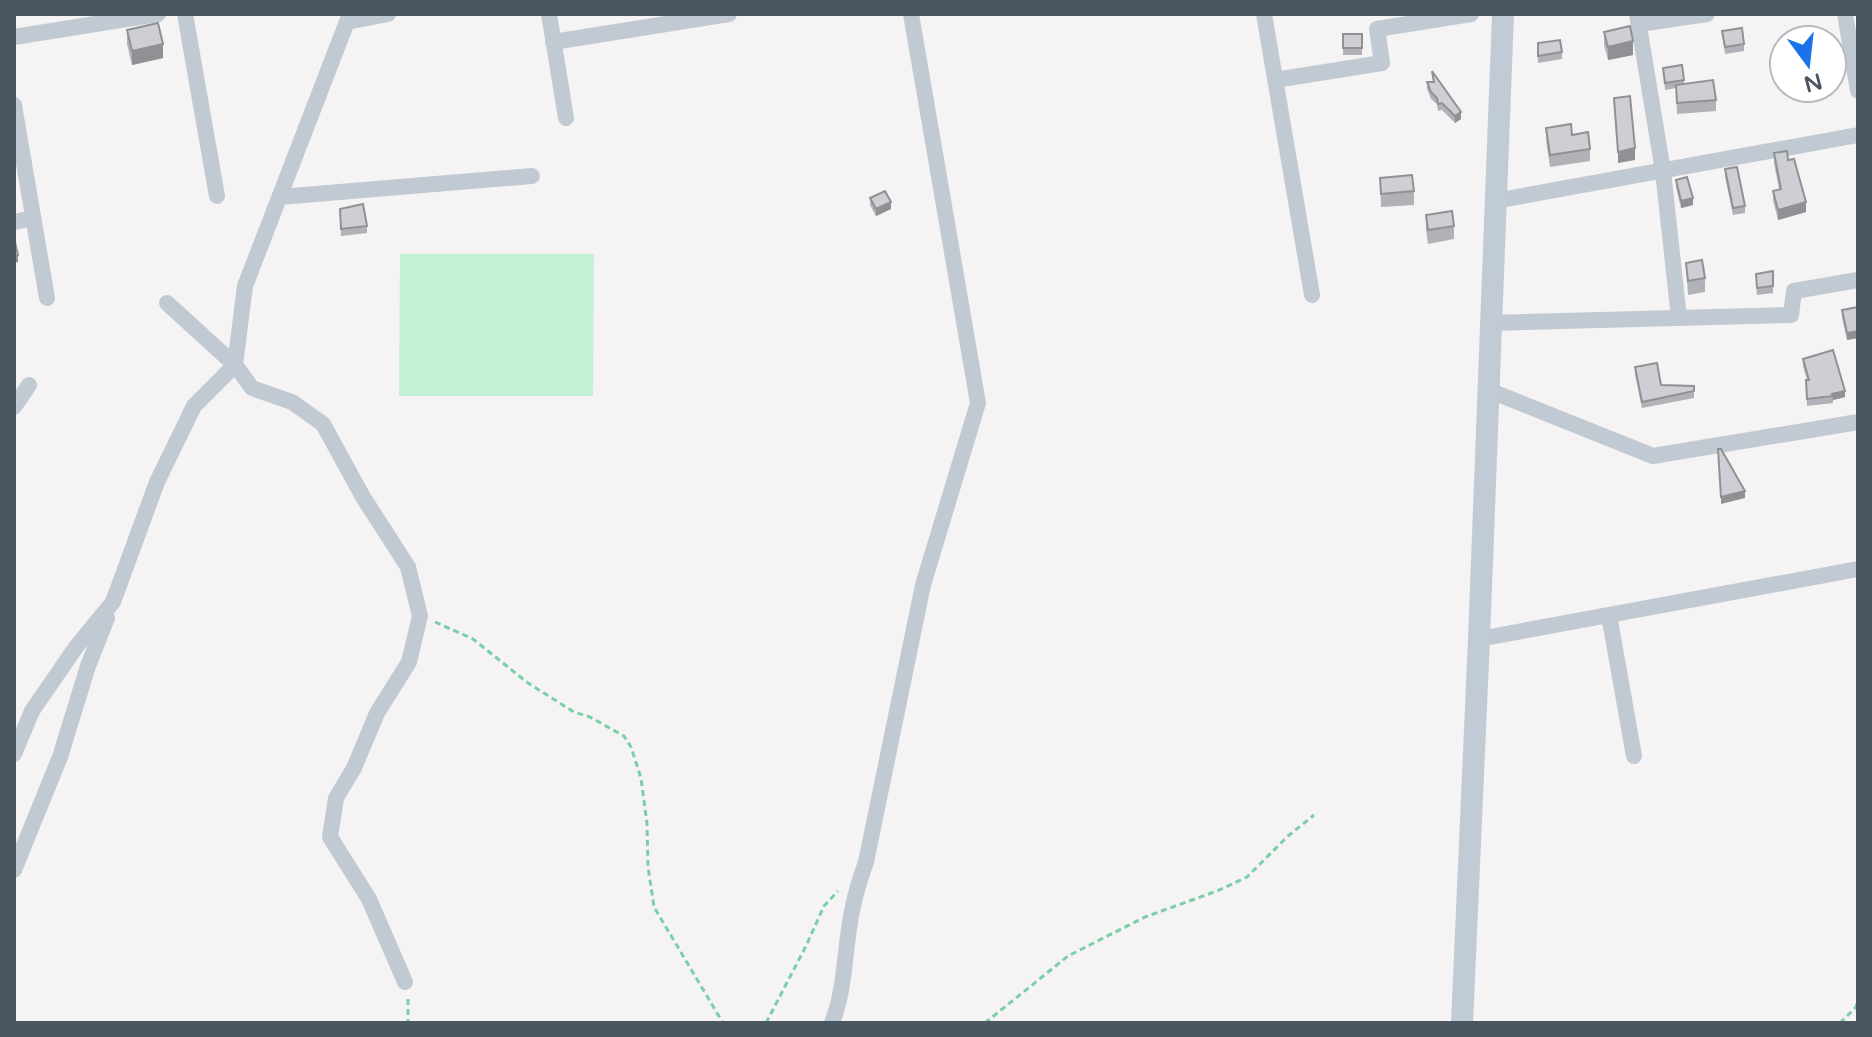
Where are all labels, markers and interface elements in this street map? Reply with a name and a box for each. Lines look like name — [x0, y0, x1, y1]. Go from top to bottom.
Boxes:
north arrow — [1768, 24, 1848, 104]
text: N — [1801, 68, 1825, 97]

